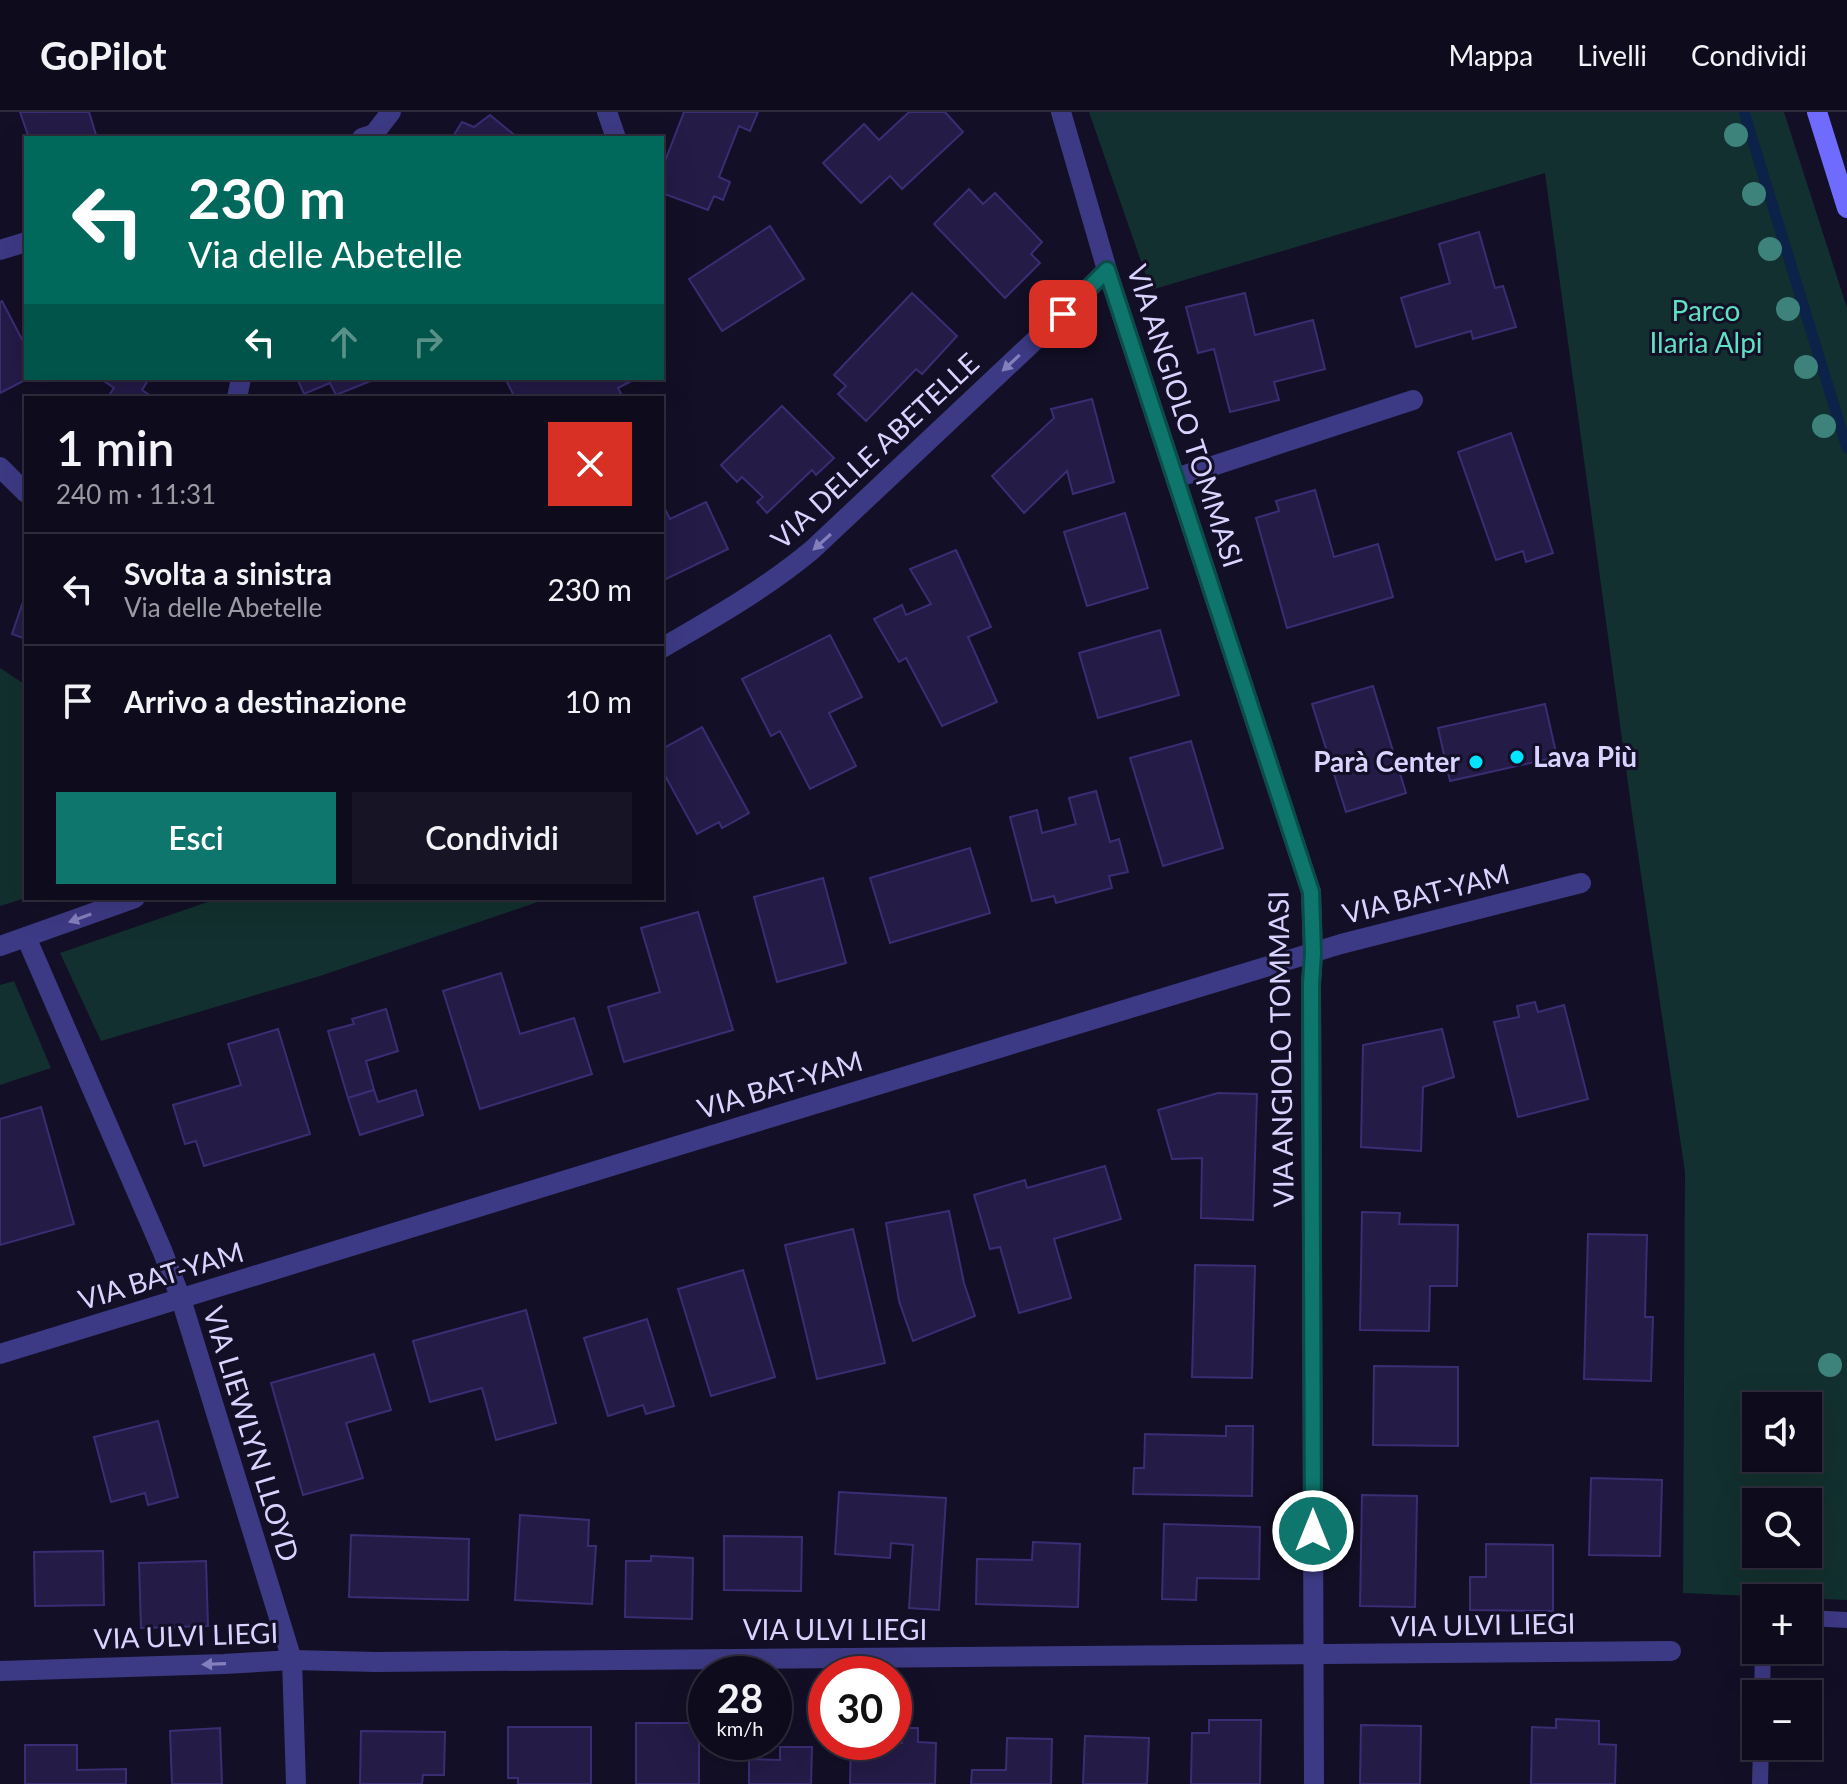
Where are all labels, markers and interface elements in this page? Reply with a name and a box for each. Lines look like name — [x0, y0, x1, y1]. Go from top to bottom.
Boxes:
text: GoPilot — [40, 32, 167, 78]
text: Mappa — [1448, 38, 1533, 72]
text: Livelli — [1577, 38, 1647, 72]
text: Condividi — [1691, 38, 1807, 72]
text: 230 m — [188, 164, 346, 231]
icon: left — [56, 168, 160, 272]
text: Via delle Abetelle — [188, 232, 462, 276]
street label: VIA ANGIOLO TOMMASI — [1121, 260, 1251, 571]
pin — [1029, 280, 1097, 348]
icon: arrive — [1041, 292, 1085, 336]
park label: Parco Ilaria Alpi — [1649, 293, 1763, 359]
icon: left — [238, 320, 282, 364]
icon: ahead — [322, 320, 366, 364]
icon: right — [406, 320, 450, 364]
street label: VIA DELLE ABETELLE — [763, 345, 985, 555]
one-way arrow — [1002, 354, 1021, 372]
text: 1 min — [56, 419, 174, 476]
button: close — [548, 422, 632, 506]
text: 240 m · 11:31 — [56, 478, 216, 510]
one-way arrow — [812, 532, 831, 550]
text: Svolta a sinistra — [124, 555, 332, 591]
icon: left — [56, 567, 100, 611]
text: 230 m — [547, 571, 632, 607]
text: Via delle Abetelle — [124, 591, 322, 623]
icon: arrive — [56, 679, 100, 723]
text: Arrivo a destinazione — [124, 683, 406, 719]
text: 10 m — [565, 683, 632, 719]
place label: Lava Più — [1533, 739, 1637, 773]
place label: Parà Center — [1313, 744, 1461, 778]
marker: Lava Più — [1508, 748, 1526, 766]
marker: Parà Center — [1467, 753, 1485, 771]
button: Esci — [56, 792, 336, 884]
button: Condividi — [352, 792, 632, 884]
street label: VIA BAT-YAM — [1339, 856, 1513, 930]
street label: VIA ANGIOLO TOMMASI — [1260, 891, 1300, 1207]
one-way arrow — [68, 912, 92, 924]
street label: VIA BAT-YAM — [693, 1043, 866, 1125]
street label: VIA BAT-YAM — [74, 1234, 247, 1316]
street label: VIA LIEWLYN LLOYD — [197, 1302, 307, 1565]
map controls — [1742, 1392, 1822, 1760]
button: sound — [1742, 1392, 1822, 1472]
button: search — [1742, 1488, 1822, 1568]
position arrow — [1271, 1489, 1355, 1573]
button: + — [1742, 1584, 1822, 1664]
street label: VIA ULVI LIEGI — [1390, 1605, 1576, 1643]
street label: VIA ULVI LIEGI — [743, 1612, 927, 1646]
street label: VIA ULVI LIEGI — [93, 1615, 279, 1655]
speed limit sign: 30 — [808, 1656, 912, 1760]
one-way arrow — [201, 1658, 226, 1671]
text: 28 — [717, 1674, 763, 1722]
button: − — [1742, 1680, 1822, 1760]
text: km/h — [717, 1716, 763, 1740]

